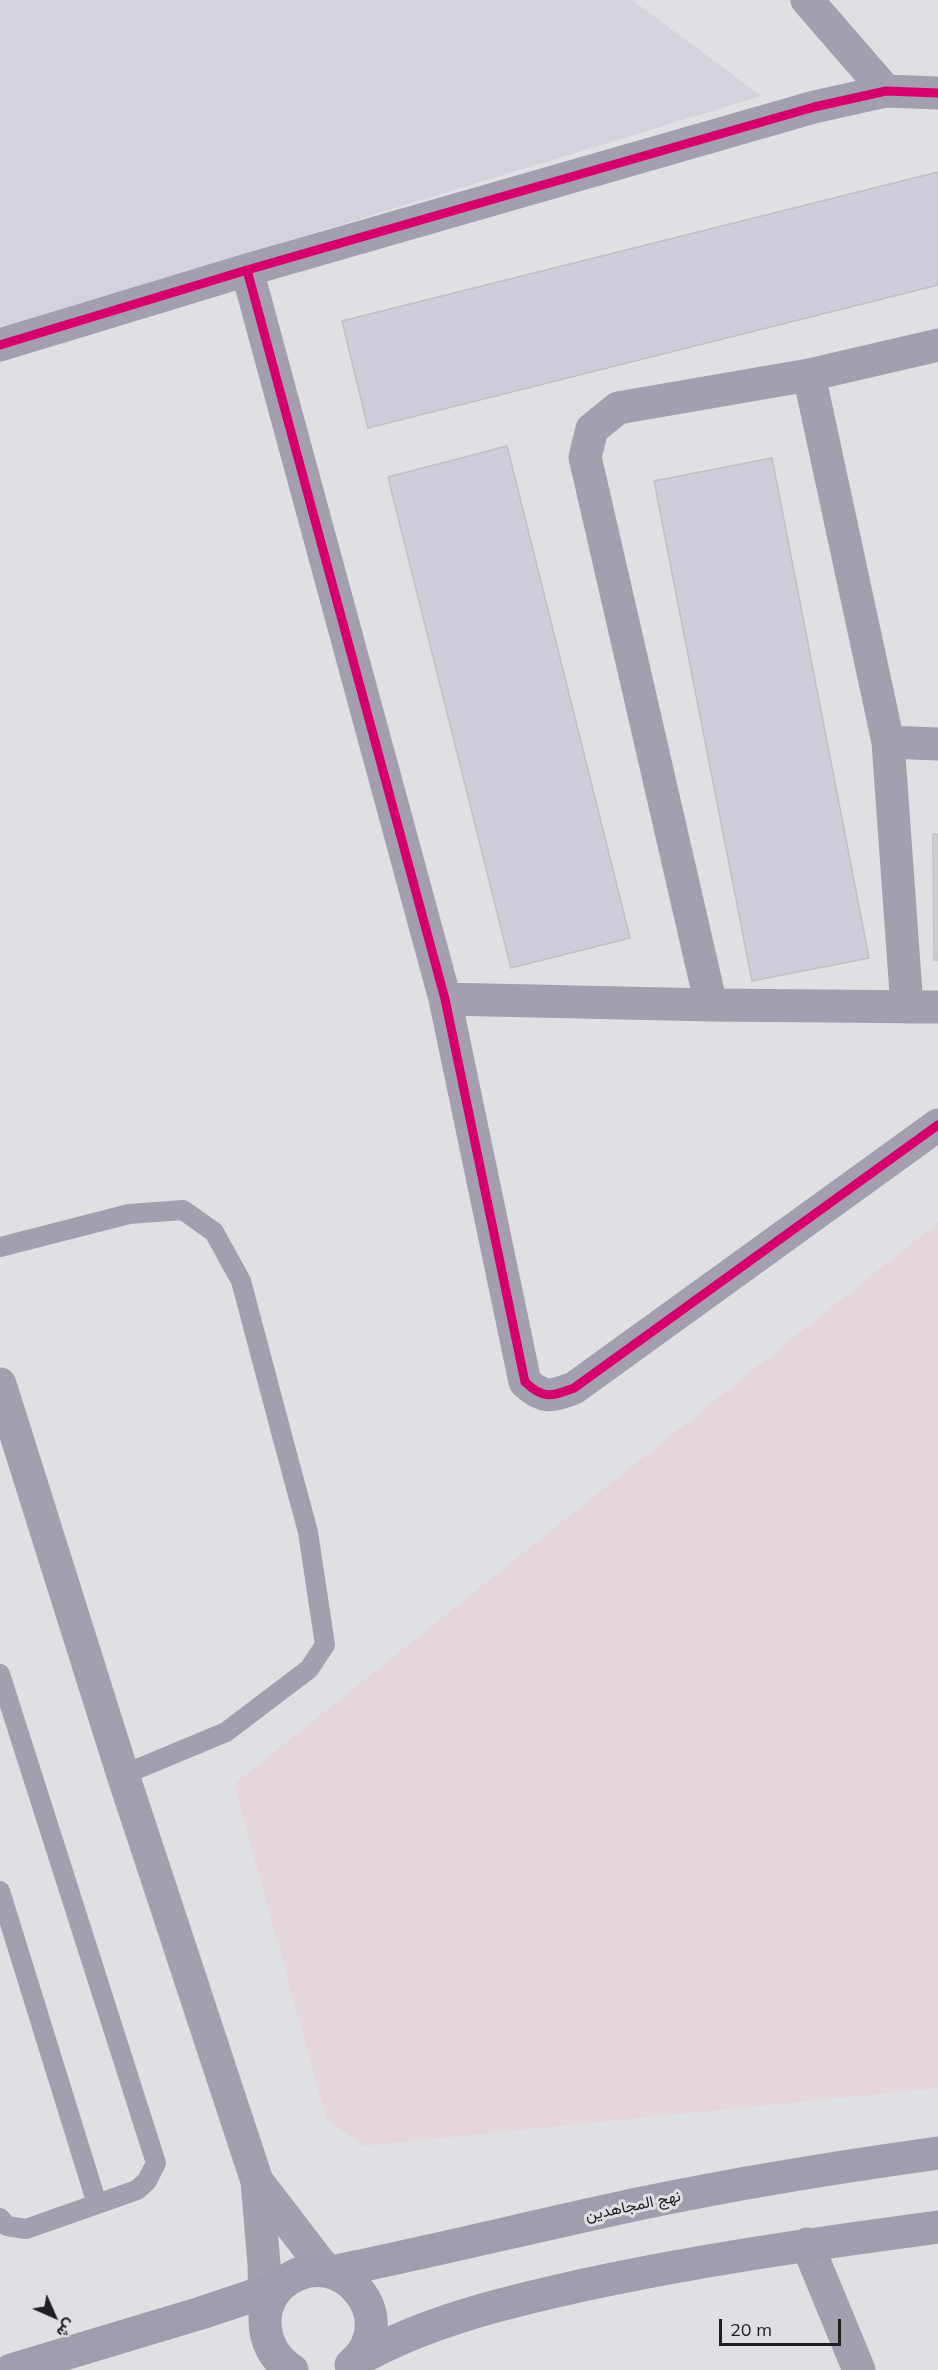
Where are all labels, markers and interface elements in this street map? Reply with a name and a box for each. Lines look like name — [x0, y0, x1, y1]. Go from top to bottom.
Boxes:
street label: نهج المجاهدين — [584, 2187, 682, 2225]
north arrow — [24, 2286, 84, 2346]
scale bar — [722, 2307, 844, 2345]
text: ش — [53, 2315, 81, 2343]
text: 20 m — [730, 2318, 772, 2341]

